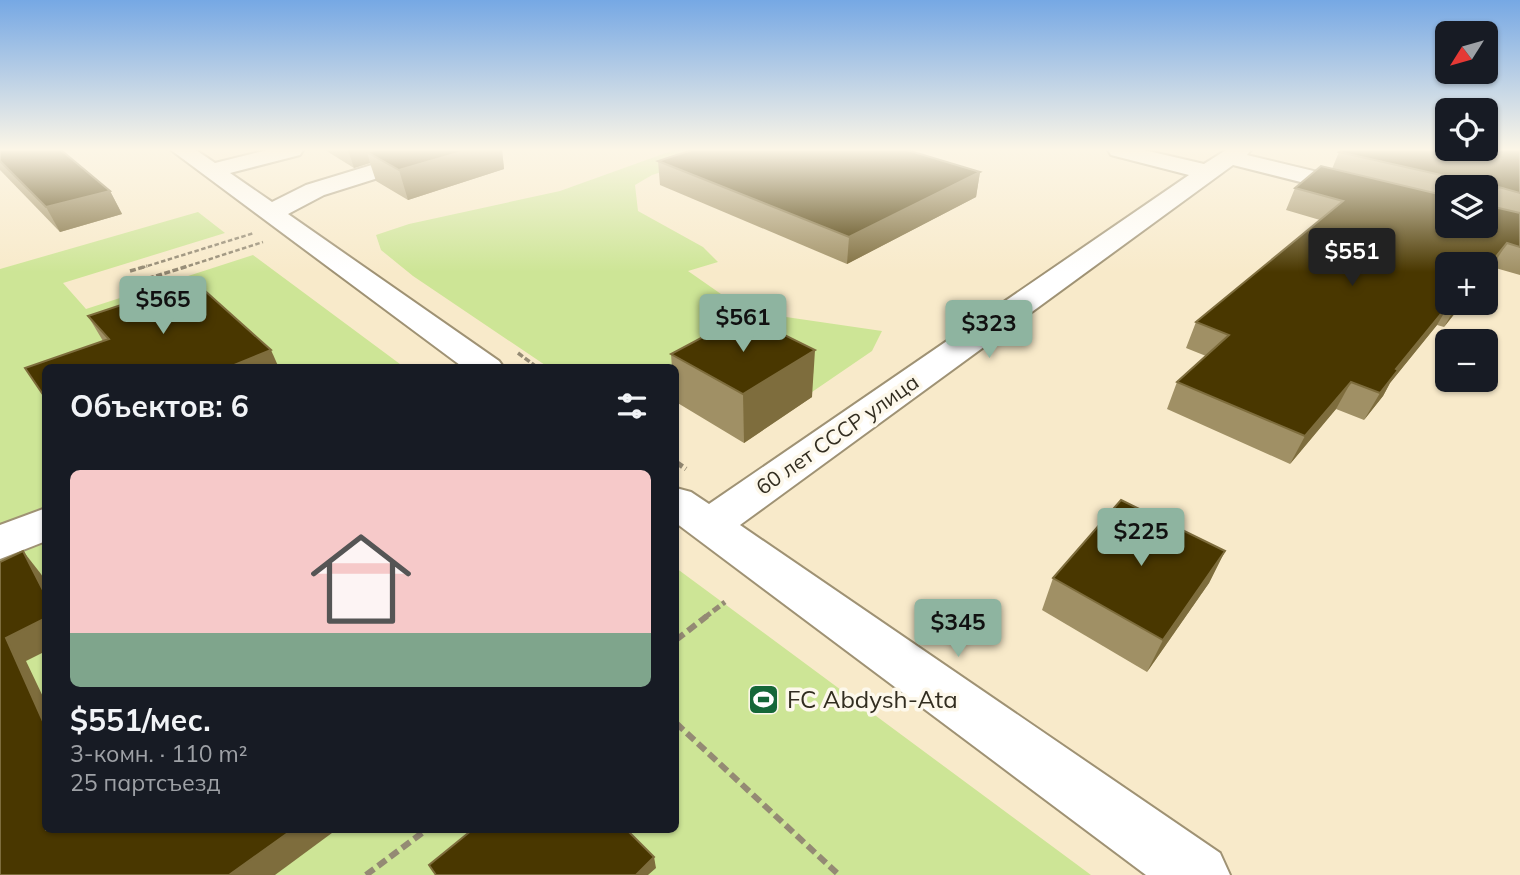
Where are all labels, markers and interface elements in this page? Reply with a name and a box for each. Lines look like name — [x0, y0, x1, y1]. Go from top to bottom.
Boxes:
north arrow — [1435, 21, 1498, 84]
map controls — [1435, 21, 1498, 392]
button: locate — [1435, 98, 1498, 161]
button: layers — [1435, 175, 1498, 238]
pin: $551 — [1311, 229, 1393, 288]
text: $551 — [1324, 236, 1380, 265]
button: + — [1435, 252, 1498, 315]
pin: $565 — [122, 276, 204, 336]
text: $565 — [135, 284, 191, 313]
pin: $561 — [702, 294, 784, 354]
pin: $323 — [948, 300, 1030, 360]
text: $561 — [715, 302, 771, 331]
text: $323 — [961, 308, 1017, 337]
button: − — [1435, 329, 1498, 392]
street label: 60 лет СССР улица — [751, 368, 923, 500]
text: Объектов: 6 — [70, 387, 249, 425]
icon: filters — [613, 387, 651, 425]
pin: $225 — [1100, 508, 1182, 568]
icon: home — [298, 516, 424, 642]
text: $225 — [1113, 516, 1169, 545]
pin: $345 — [917, 600, 999, 659]
text: $345 — [930, 607, 986, 636]
sports icon: FC Abdysh-Ata — [747, 682, 781, 716]
place label: FC Abdysh-Ata — [787, 684, 958, 714]
text: $551/мес. — [70, 701, 211, 739]
text: 3-комн. · 110 m² — [70, 739, 248, 768]
text: 25 партсъезд — [70, 768, 221, 797]

